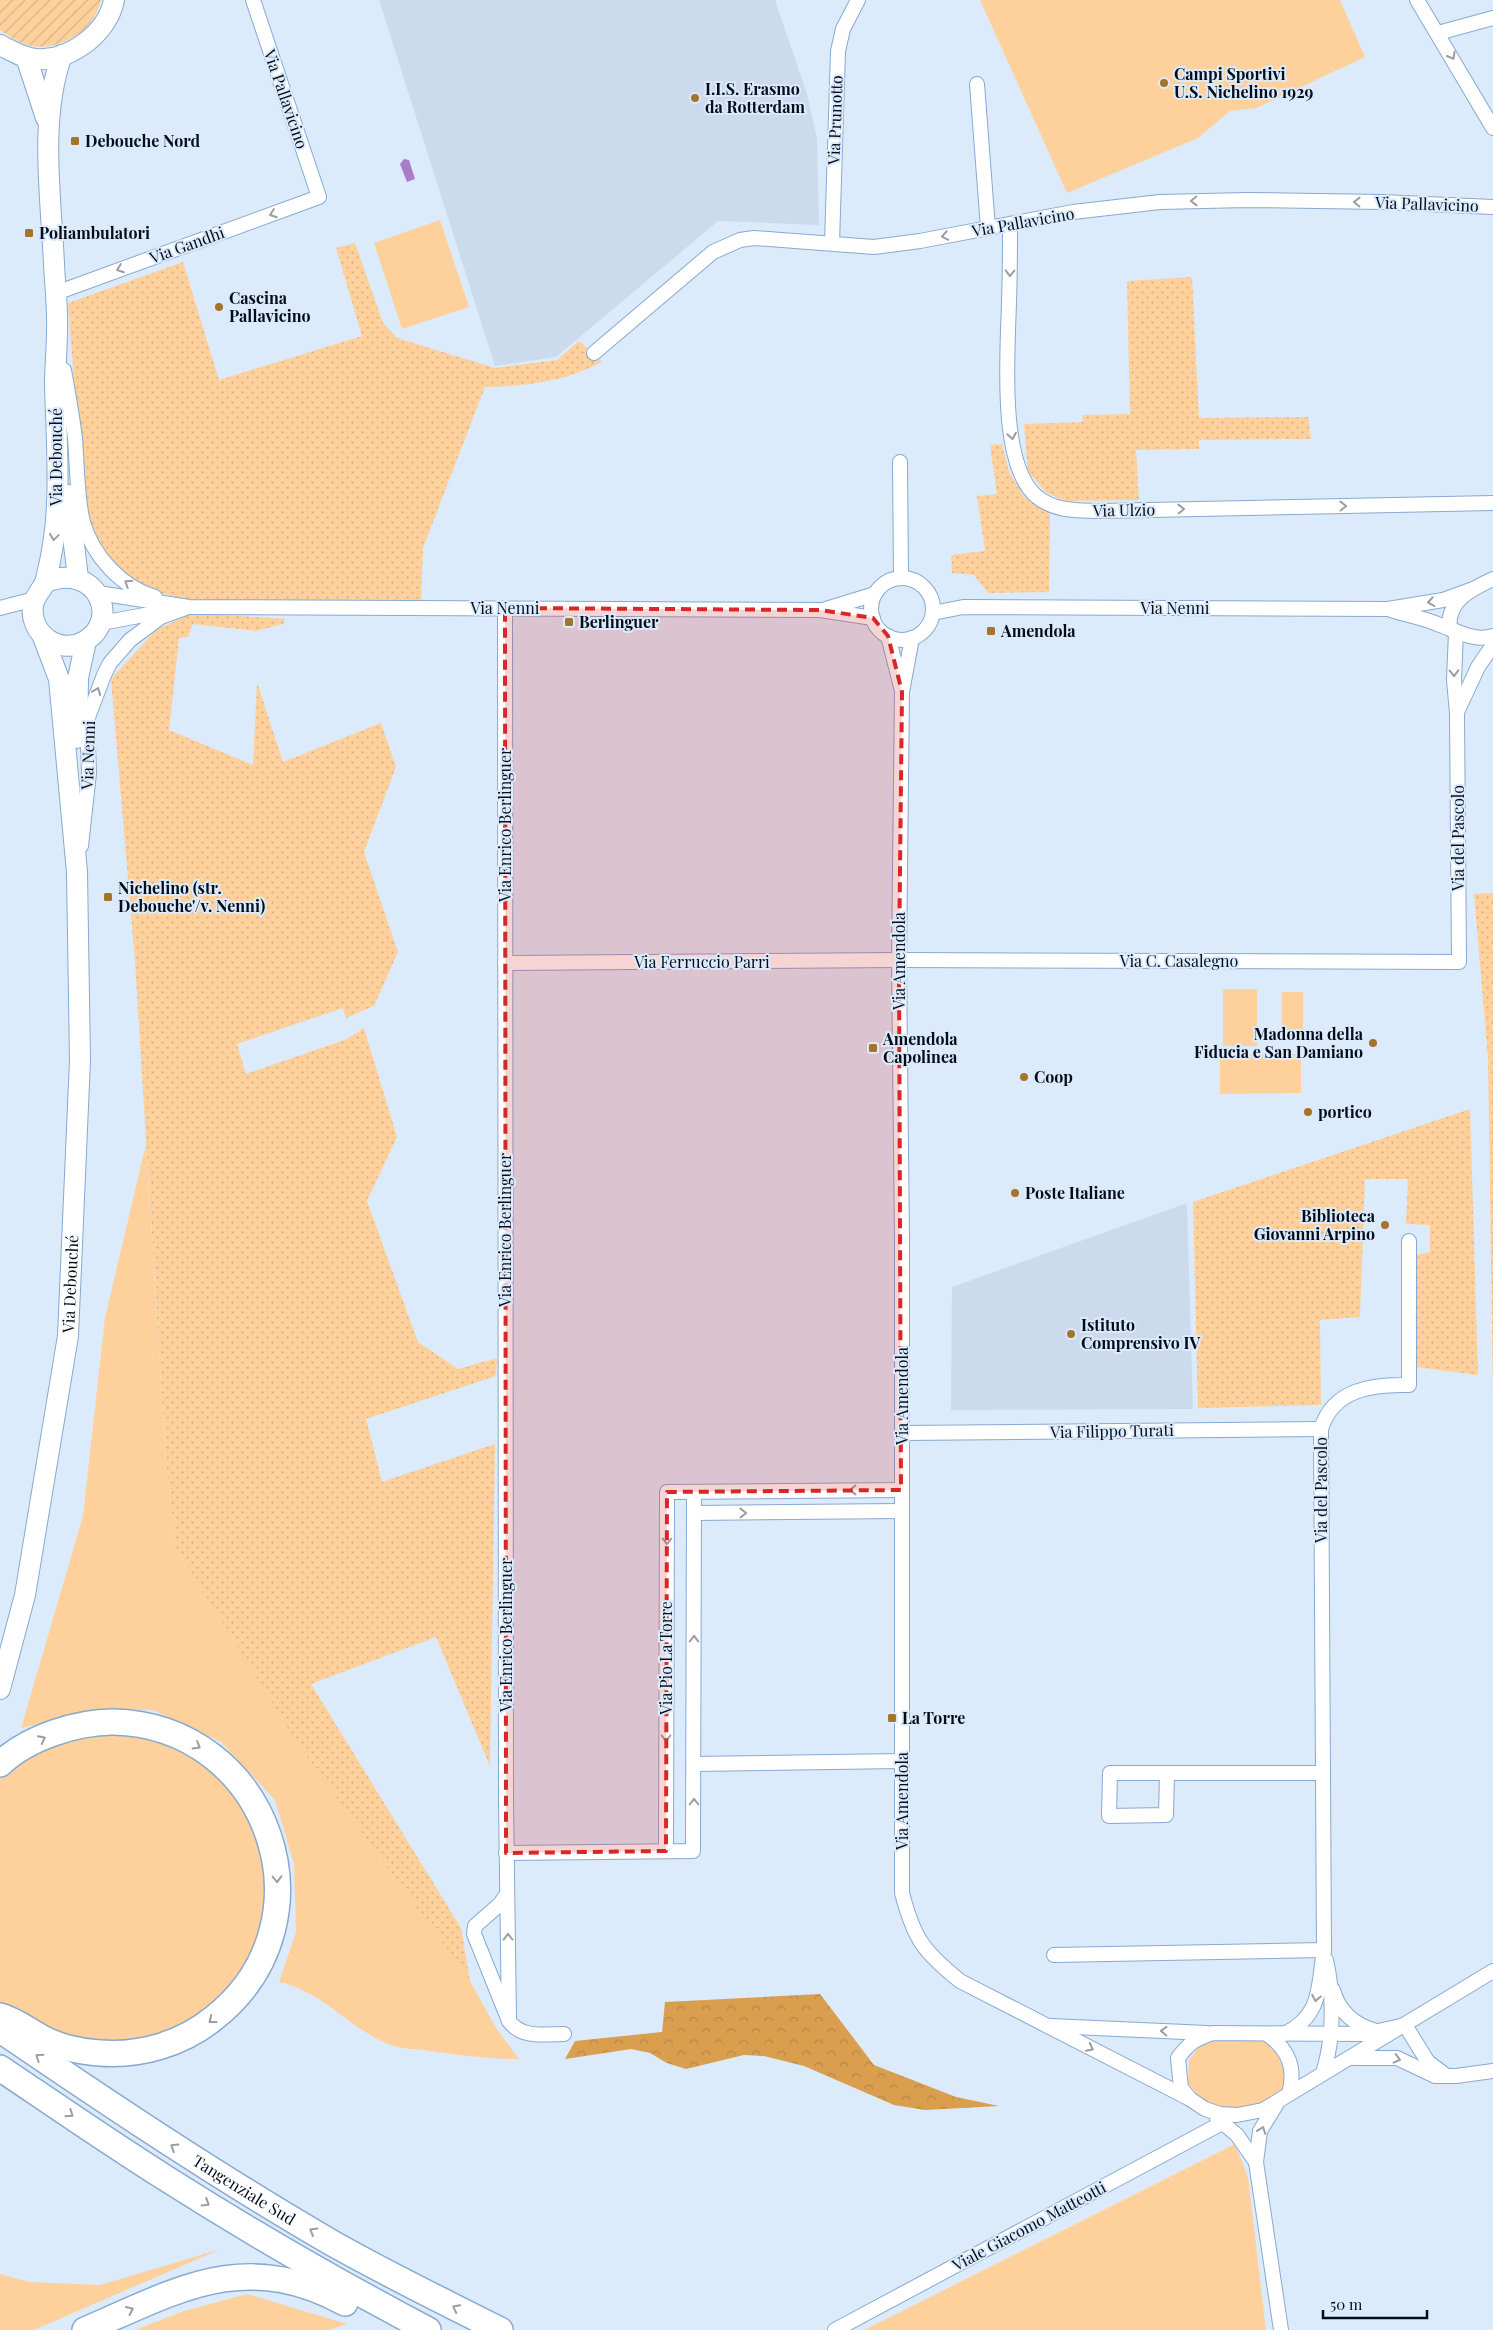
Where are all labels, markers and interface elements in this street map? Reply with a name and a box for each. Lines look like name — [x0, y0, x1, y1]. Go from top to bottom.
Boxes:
street label: Via Pallavicino — [259, 45, 313, 151]
one-way arrow — [1446, 51, 1456, 60]
place label: Campi Sportivi U.S. Nichelino 1929 — [1174, 63, 1314, 102]
street label: Via Prunotto — [822, 75, 847, 166]
marker: Campi Sportivi U.S. Nichelino 1929 — [1158, 77, 1170, 89]
place label: I.I.S. Erasmo da Rotterdam — [705, 78, 805, 117]
marker: I.I.S. Erasmo da Rotterdam — [689, 92, 701, 104]
place label: Debouche Nord — [85, 130, 201, 151]
marker: Debouche Nord — [69, 135, 81, 147]
street label: Via Pallavicino — [1374, 191, 1479, 216]
one-way arrow — [1190, 196, 1198, 207]
one-way arrow — [1353, 196, 1361, 207]
street label: Via Pallavicino — [969, 202, 1076, 241]
one-way arrow — [270, 208, 278, 218]
street label: Via Gandhi — [146, 221, 227, 268]
place label: Poliambulatori — [39, 222, 150, 243]
marker: Poliambulatori — [23, 227, 35, 239]
one-way arrow — [941, 231, 950, 241]
one-way arrow — [117, 263, 125, 273]
one-way arrow — [1005, 270, 1015, 278]
place label: Cascina Pallavicino — [229, 287, 311, 326]
marker: Cascina Pallavicino — [213, 301, 225, 313]
street label: Via Debouché — [45, 408, 66, 507]
one-way arrow — [1006, 431, 1016, 440]
street label: Via Ulzio — [1092, 498, 1156, 521]
one-way arrow — [1340, 501, 1348, 511]
one-way arrow — [1178, 504, 1185, 514]
one-way arrow — [49, 534, 60, 542]
one-way arrow — [124, 579, 133, 589]
one-way arrow — [1427, 596, 1435, 607]
street label: Via Nenni — [470, 597, 540, 618]
street label: Via Nenni — [1140, 597, 1210, 618]
place label: Berlinguer — [579, 611, 659, 632]
marker: Berlinguer — [563, 616, 575, 628]
place label: Amendola — [1000, 620, 1076, 641]
marker: Amendola — [985, 625, 997, 637]
one-way arrow — [1449, 669, 1459, 677]
one-way arrow — [91, 687, 101, 696]
street label: Via Nenni — [76, 720, 99, 791]
street label: Via Enrico Berlinguer — [494, 748, 515, 903]
street label: Via del Pascolo — [1447, 785, 1468, 892]
place label: Nichelino (str. Debouche'/v. Nenni) — [118, 877, 265, 916]
marker: Nichelino (str. Debouche'/v. Nenni) — [102, 891, 114, 903]
street label: Via Amendola — [888, 912, 909, 1011]
street label: Via C. Casalegno — [1119, 950, 1238, 971]
street label: Via Ferruccio Parri — [633, 951, 770, 972]
place label: Madonna della Fiducia e San Damiano — [1194, 1023, 1364, 1062]
place label: Amendola Capolinea — [882, 1028, 958, 1067]
marker: Madonna della Fiducia e San Damiano — [1367, 1037, 1379, 1049]
marker: Amendola Capolinea — [867, 1042, 879, 1054]
place label: Coop — [1034, 1066, 1073, 1087]
marker: Coop — [1018, 1071, 1030, 1083]
place label: portico — [1318, 1101, 1372, 1122]
marker: portico — [1302, 1106, 1314, 1118]
street label: Via Enrico Berlinguer — [494, 1153, 515, 1308]
place label: Poste Italiane — [1025, 1182, 1125, 1203]
marker: Poste Italiane — [1009, 1187, 1021, 1199]
place label: Biblioteca Giovanni Arpino — [1254, 1205, 1376, 1244]
marker: Biblioteca Giovanni Arpino — [1379, 1219, 1391, 1231]
street label: Via Debouché — [57, 1234, 82, 1334]
place label: Istituto Comprensivo IV — [1081, 1314, 1200, 1353]
marker: Istituto Comprensivo IV — [1065, 1328, 1077, 1340]
street label: Via Amendola — [891, 1347, 912, 1446]
street label: Via Filippo Turati — [1049, 1419, 1174, 1442]
street label: Via del Pascolo — [1310, 1437, 1331, 1544]
one-way arrow — [848, 1485, 856, 1495]
one-way arrow — [739, 1507, 747, 1518]
one-way arrow — [662, 1538, 672, 1545]
street label: Via Enrico Berlinguer — [495, 1558, 516, 1713]
street label: Via Pio La Torre — [655, 1601, 676, 1716]
one-way arrow — [689, 1635, 699, 1643]
place label: La Torre — [902, 1707, 965, 1728]
marker: La Torre — [886, 1712, 898, 1724]
one-way arrow — [36, 1735, 45, 1745]
one-way arrow — [661, 1735, 671, 1743]
one-way arrow — [192, 1739, 201, 1749]
street label: Via Amendola — [891, 1752, 912, 1851]
one-way arrow — [688, 1798, 699, 1806]
one-way arrow — [272, 1876, 283, 1884]
one-way arrow — [503, 1933, 513, 1940]
one-way arrow — [1312, 1994, 1322, 2003]
one-way arrow — [208, 2015, 217, 2024]
one-way arrow — [1160, 2025, 1168, 2036]
one-way arrow — [1085, 2042, 1094, 2052]
one-way arrow — [35, 2053, 44, 2063]
one-way arrow — [1392, 2053, 1401, 2064]
one-way arrow — [64, 2108, 73, 2117]
one-way arrow — [1256, 2126, 1266, 2135]
one-way arrow — [171, 2143, 180, 2153]
street label: Tangenziale Sud — [189, 2150, 300, 2229]
street label: Viale Giacomo Matteotti — [947, 2176, 1109, 2275]
one-way arrow — [200, 2197, 209, 2206]
one-way arrow — [310, 2228, 319, 2238]
scale bar — [1323, 2288, 1427, 2320]
text: 50 m — [1330, 2294, 1363, 2314]
one-way arrow — [452, 2304, 461, 2314]
one-way arrow — [125, 2306, 134, 2317]

